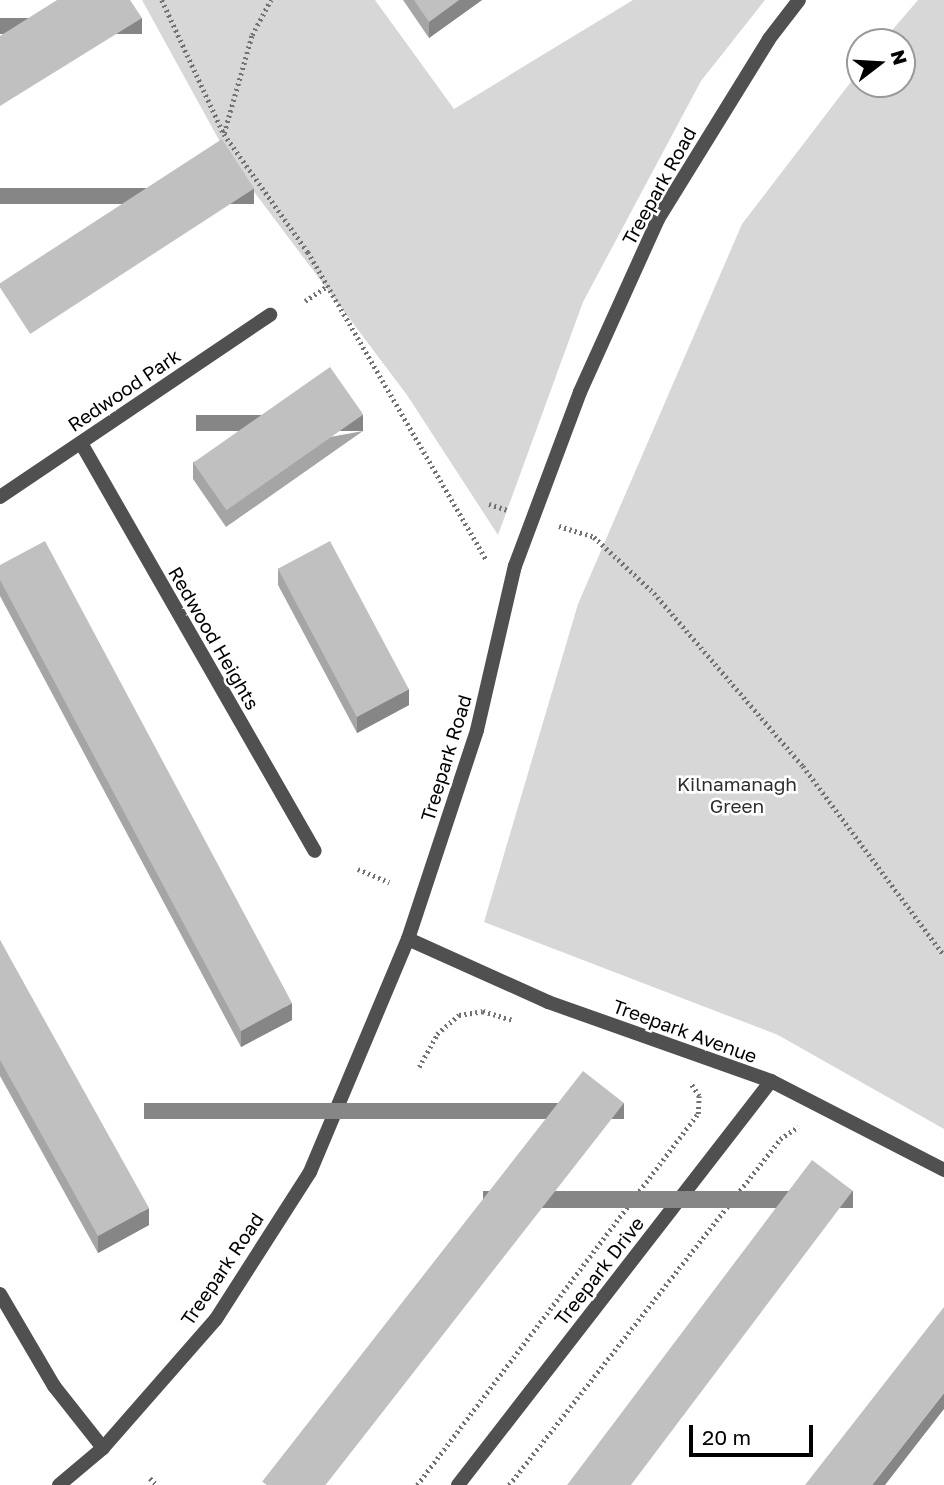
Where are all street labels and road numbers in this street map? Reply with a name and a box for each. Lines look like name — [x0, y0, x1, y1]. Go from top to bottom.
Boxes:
street label: Treepark Road — [617, 123, 701, 249]
street label: Redwood Park — [63, 344, 185, 436]
street label: Redwood Heights — [164, 562, 264, 714]
street label: Treepark Road — [416, 692, 476, 824]
street label: Treepark Avenue — [610, 994, 760, 1068]
street label: Treepark Road — [176, 1208, 268, 1330]
street label: Treepark Drive — [549, 1212, 649, 1330]

